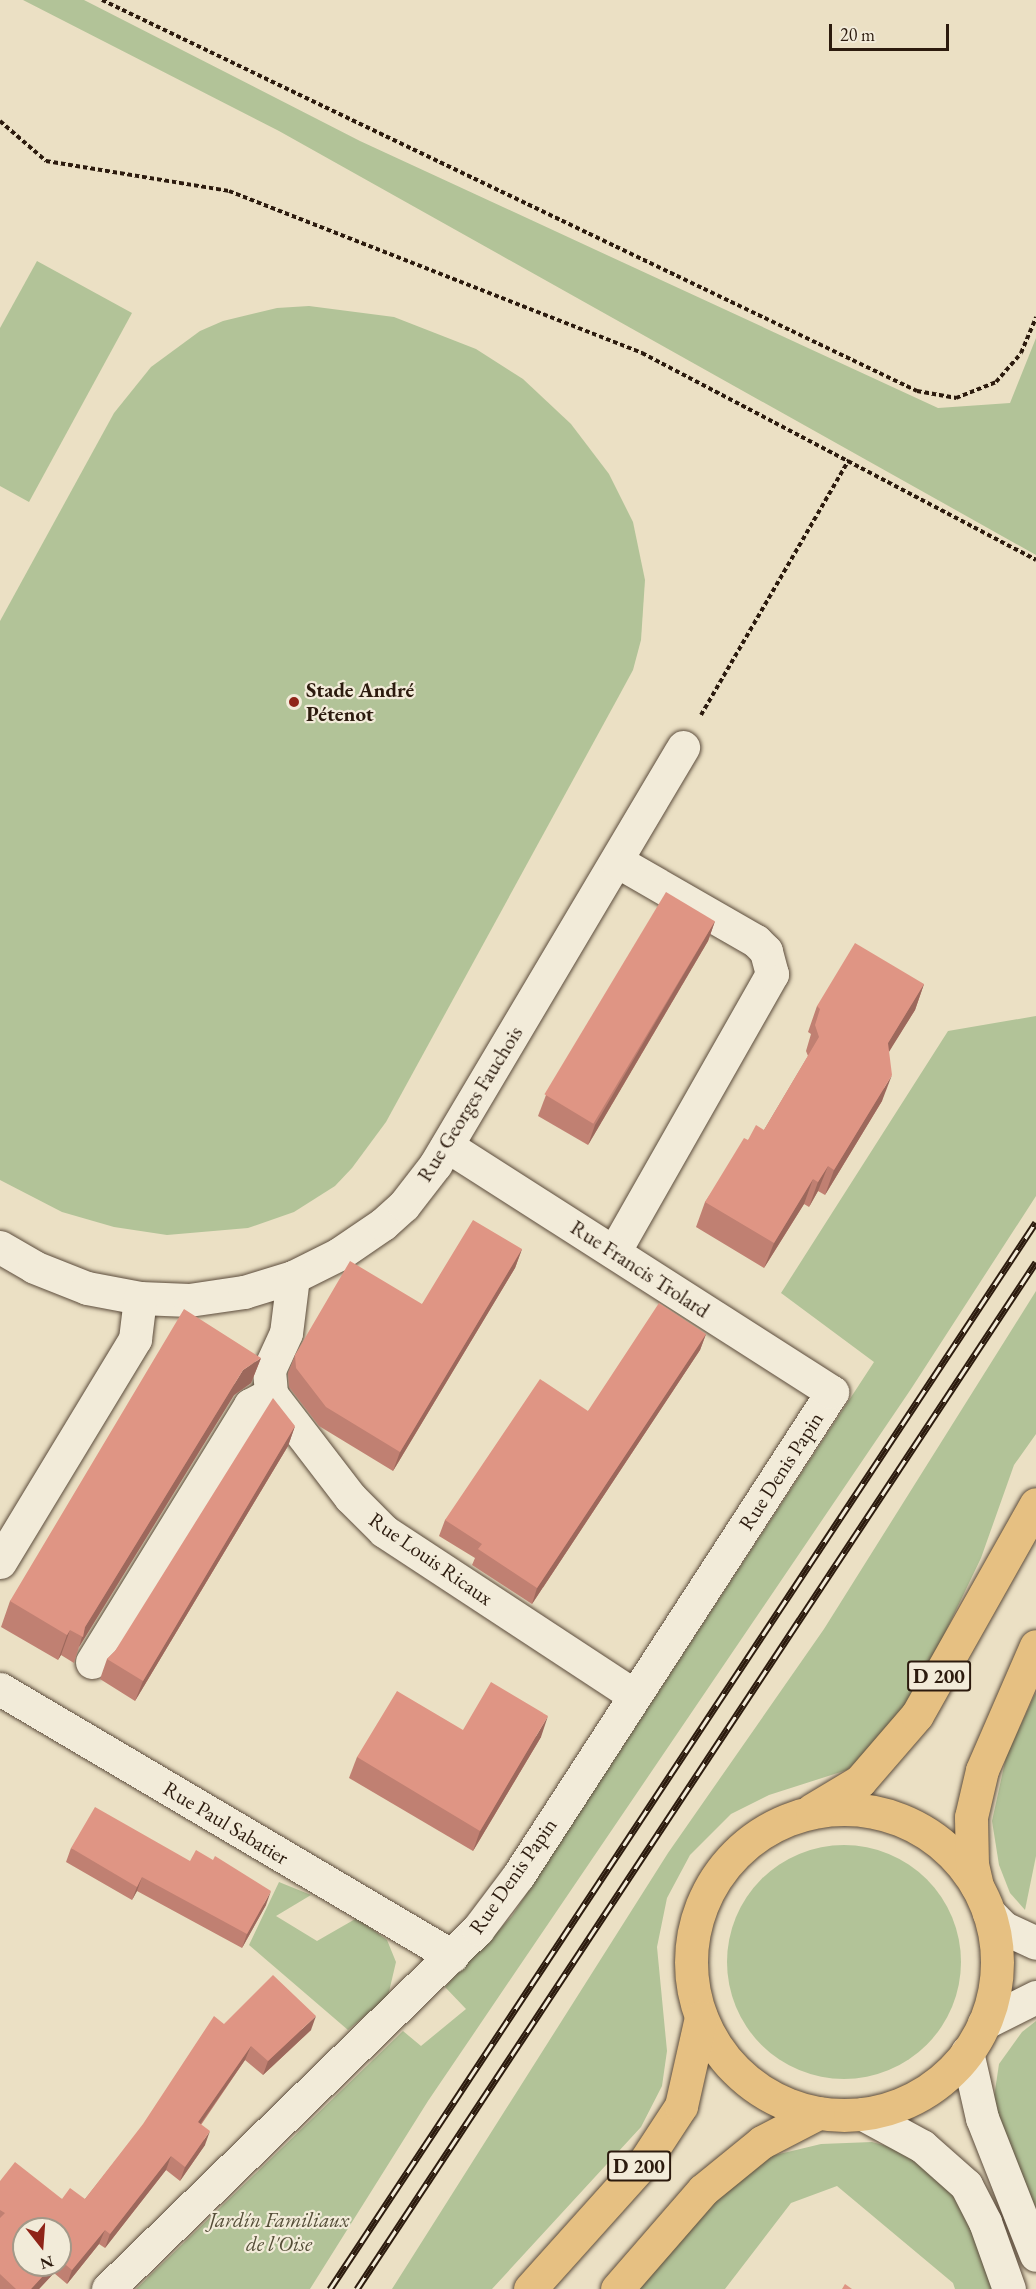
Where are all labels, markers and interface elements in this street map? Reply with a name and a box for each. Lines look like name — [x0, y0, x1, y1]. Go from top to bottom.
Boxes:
scale bar — [832, 12, 952, 50]
text: 20 m — [840, 23, 875, 46]
place label: Stade André Pétenot — [306, 677, 414, 727]
marker: Stade André Pétenot — [287, 695, 301, 709]
street label: Rue Georges Fauchois — [412, 1022, 528, 1186]
street label: Rue Francis Trolard — [566, 1215, 714, 1323]
street label: Rue Denis Papin — [733, 1407, 829, 1535]
street label: Rue Louis Ricaux — [364, 1507, 498, 1611]
road number: D 200 — [906, 1659, 972, 1693]
street label: Rue Paul Sabatier — [159, 1776, 293, 1870]
street label: Rue Denis Papin — [464, 1813, 562, 1939]
road number: D 200 — [606, 2149, 672, 2183]
park label: Jardín Familiaux de l'Oise — [209, 2207, 349, 2257]
north arrow — [12, 2217, 72, 2277]
text: N — [38, 2251, 56, 2275]

